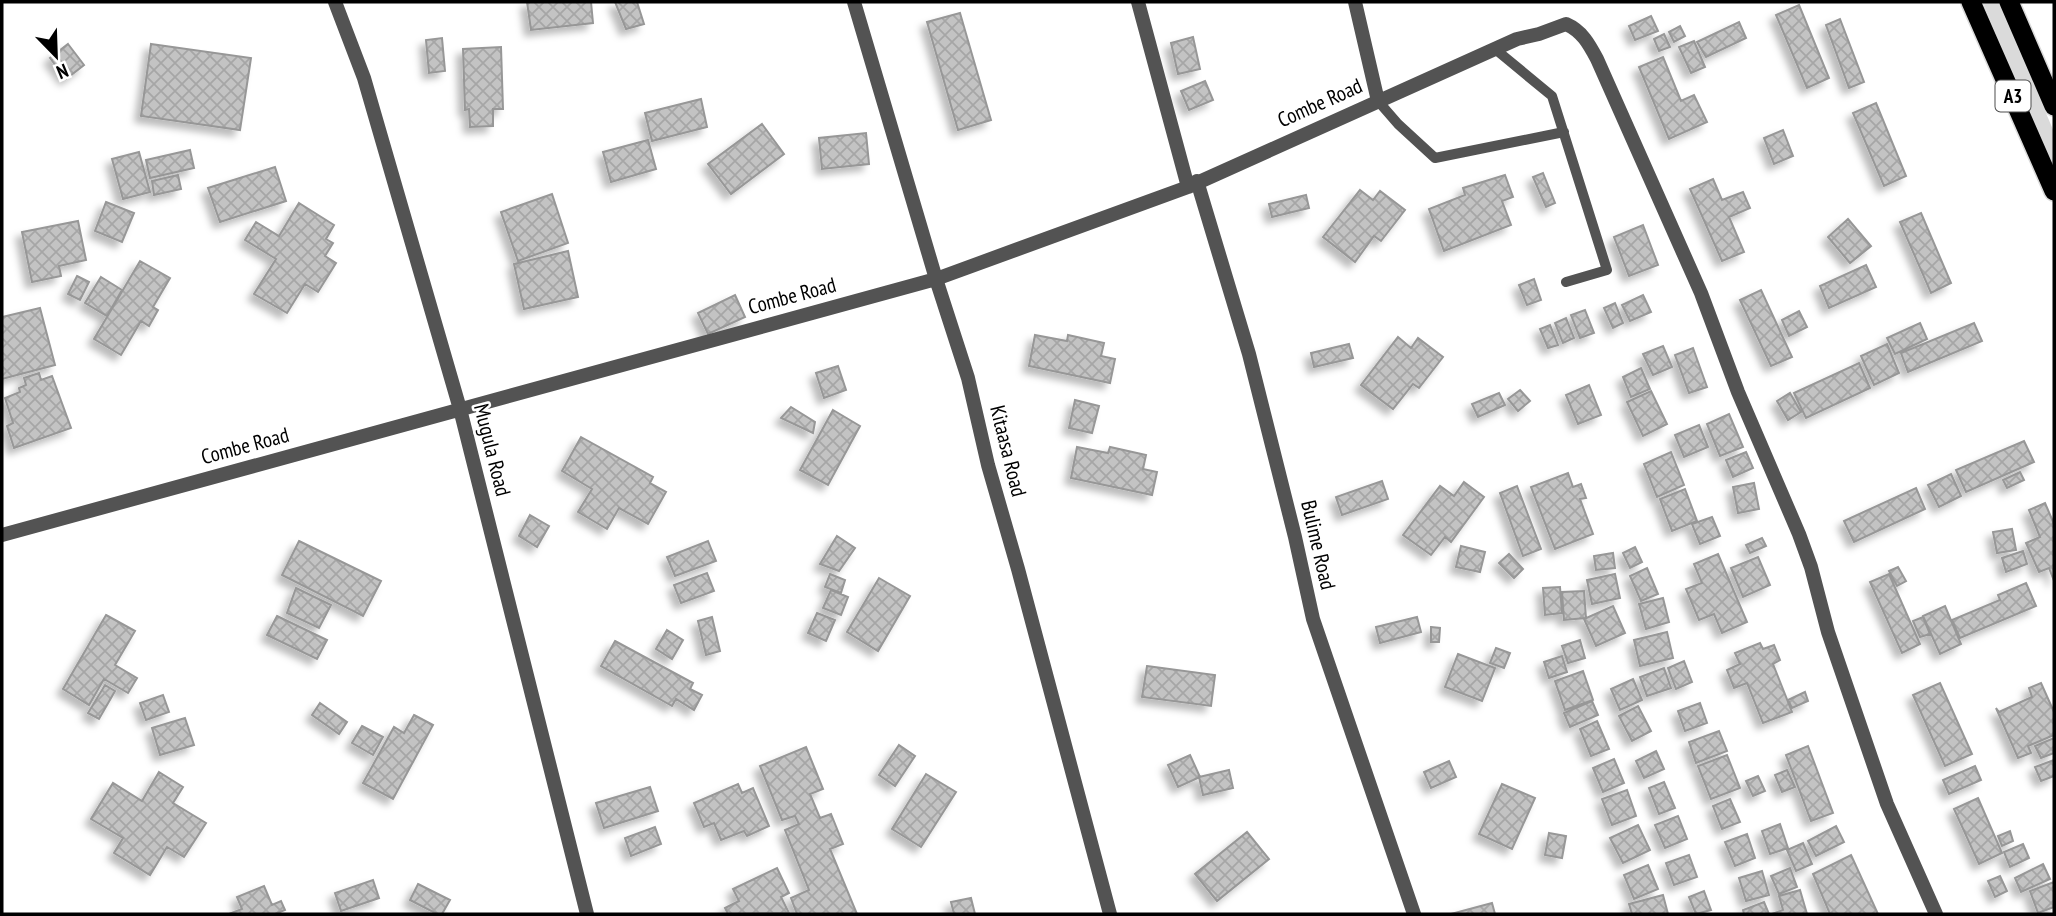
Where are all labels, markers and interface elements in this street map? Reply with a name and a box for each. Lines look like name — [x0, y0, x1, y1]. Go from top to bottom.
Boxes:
north arrow — [21, 21, 91, 91]
text: N — [53, 59, 72, 85]
street label: Combe Road — [1273, 72, 1366, 133]
road number: A3 — [1996, 80, 2030, 111]
street label: Combe Road — [745, 271, 839, 320]
street label: Mugula Road — [468, 401, 517, 499]
street label: Kitaasa Road — [984, 402, 1033, 499]
street label: Combe Road — [198, 421, 292, 470]
street label: Bulime Road — [1295, 497, 1342, 592]

